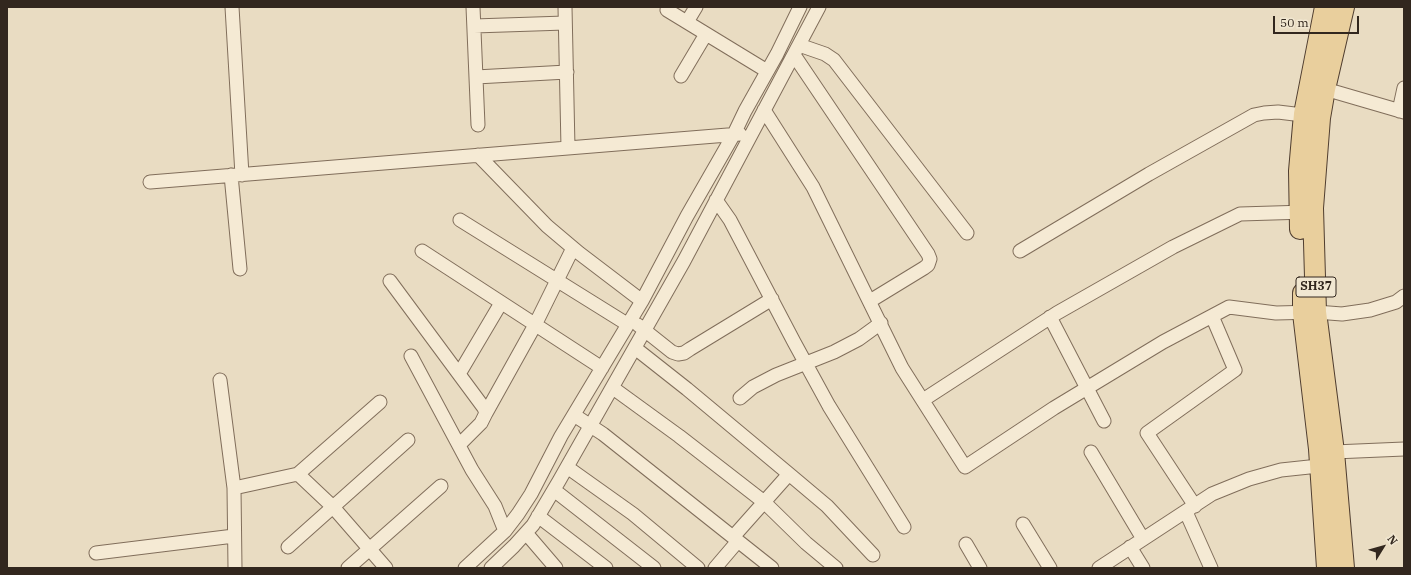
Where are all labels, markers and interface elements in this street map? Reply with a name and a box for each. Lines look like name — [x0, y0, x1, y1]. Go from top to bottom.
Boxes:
scale bar — [1275, 8, 1361, 34]
text: 50 m — [1280, 15, 1309, 30]
road number: SH37 — [1296, 277, 1336, 297]
north arrow — [1363, 527, 1403, 567]
text: N — [1384, 532, 1401, 547]

